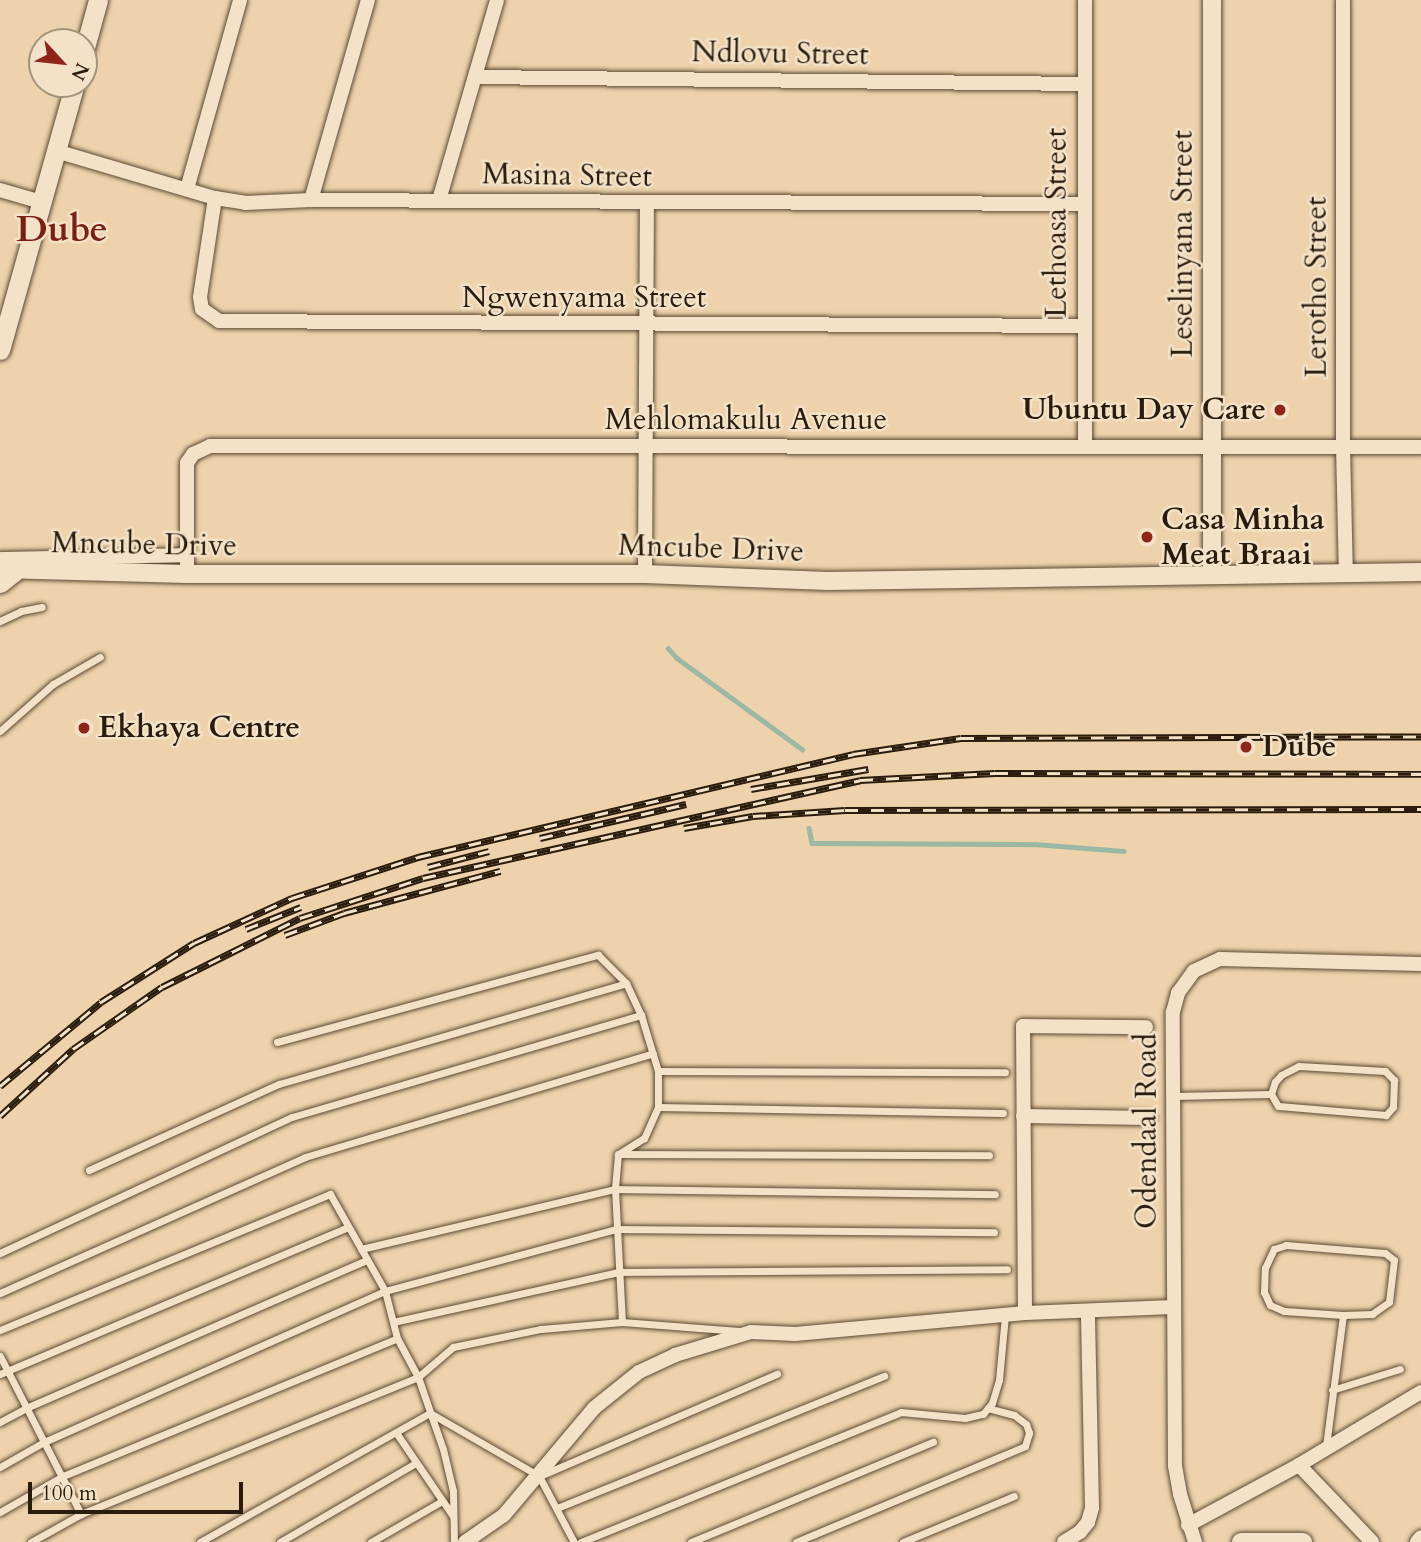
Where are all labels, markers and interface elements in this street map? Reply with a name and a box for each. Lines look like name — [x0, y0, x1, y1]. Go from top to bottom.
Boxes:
north arrow — [28, 28, 98, 98]
street label: Ndlovu Street — [691, 34, 869, 74]
text: N — [65, 58, 95, 85]
street label: Lethoasa Street — [1039, 128, 1075, 318]
street label: Leselinyana Street — [1165, 130, 1201, 358]
street label: Masina Street — [482, 157, 652, 195]
street label: Lerotho Street — [1299, 196, 1335, 378]
district label: Dube — [16, 207, 108, 251]
street label: Ngwenyama Street — [462, 280, 706, 316]
place label: Ubuntu Day Care — [1022, 392, 1266, 428]
street label: Mehlomakulu Avenue — [605, 402, 887, 438]
marker: Ubuntu Day Care — [1272, 402, 1288, 418]
place label: Casa Minha Meat Braai — [1161, 502, 1325, 572]
street label: Mncube Drive — [51, 525, 237, 565]
street label: Mncube Drive — [618, 528, 804, 570]
marker: Casa Minha Meat Braai — [1139, 529, 1155, 545]
place label: Ekhaya Centre — [98, 710, 300, 746]
marker: Ekhaya Centre — [76, 720, 92, 736]
place label: Dube — [1262, 729, 1336, 765]
marker: Dube — [1236, 737, 1256, 757]
street label: Odendaal Road — [1129, 1033, 1165, 1229]
scale bar — [32, 1468, 247, 1512]
text: 100 m — [41, 1479, 97, 1508]

